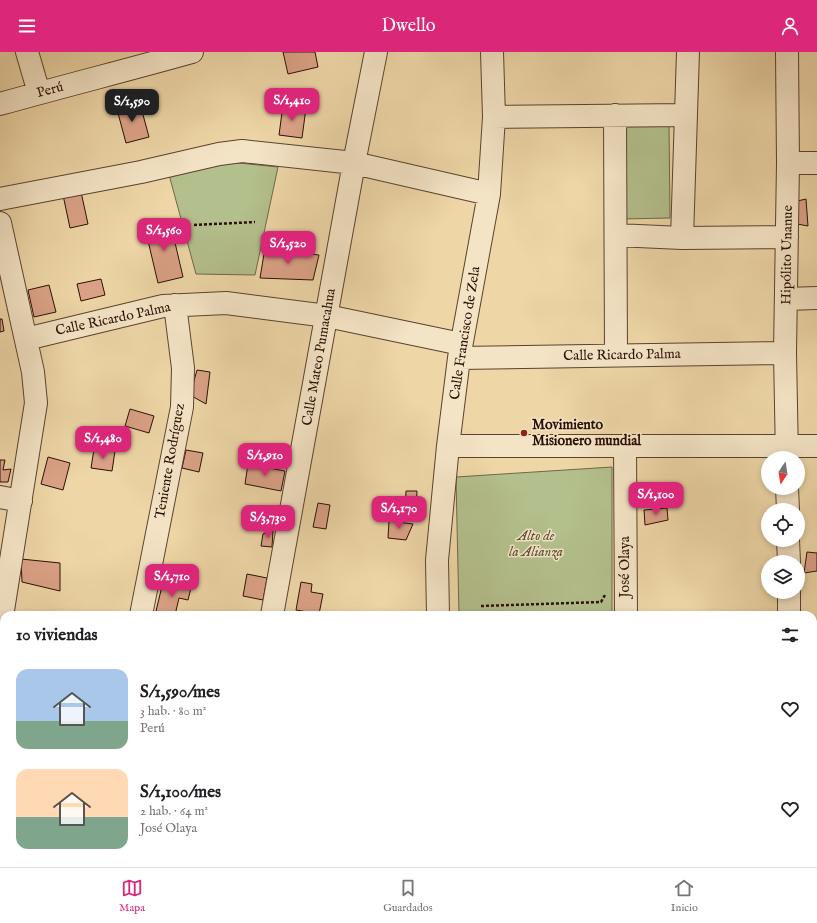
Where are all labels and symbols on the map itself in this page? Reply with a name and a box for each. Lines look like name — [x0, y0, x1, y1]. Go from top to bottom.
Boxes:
street label: Perú — [35, 78, 65, 102]
pin: S/1,410 — [255, 88, 329, 122]
pin: S/1,590 — [95, 89, 169, 123]
street label: Hipólito Unanue — [777, 204, 797, 305]
pin: S/1,560 — [127, 218, 201, 252]
pin: S/1,520 — [251, 231, 325, 265]
street label: Calle Francisco de Zela — [446, 264, 485, 401]
street label: Calle Mateo Pumacahua — [298, 286, 340, 427]
street label: Calle Ricardo Palma — [54, 298, 173, 340]
street label: Calle Ricardo Palma — [563, 345, 682, 365]
street label: Teniente Rodríguez — [151, 401, 189, 520]
place label: Movimiento Misionero mundial — [532, 416, 642, 450]
pin: S/1,480 — [66, 426, 140, 460]
marker: Movimiento Misionero mundial — [519, 428, 529, 438]
pin: S/1,910 — [228, 443, 302, 477]
north arrow — [761, 451, 805, 495]
pin: S/1,100 — [619, 482, 693, 516]
pin: S/1,170 — [362, 496, 436, 530]
pin: S/3,730 — [231, 505, 305, 539]
park label: Alto de la Alianza — [509, 527, 563, 561]
street label: José Olaya — [616, 535, 634, 600]
pin: S/1,710 — [135, 564, 209, 598]

